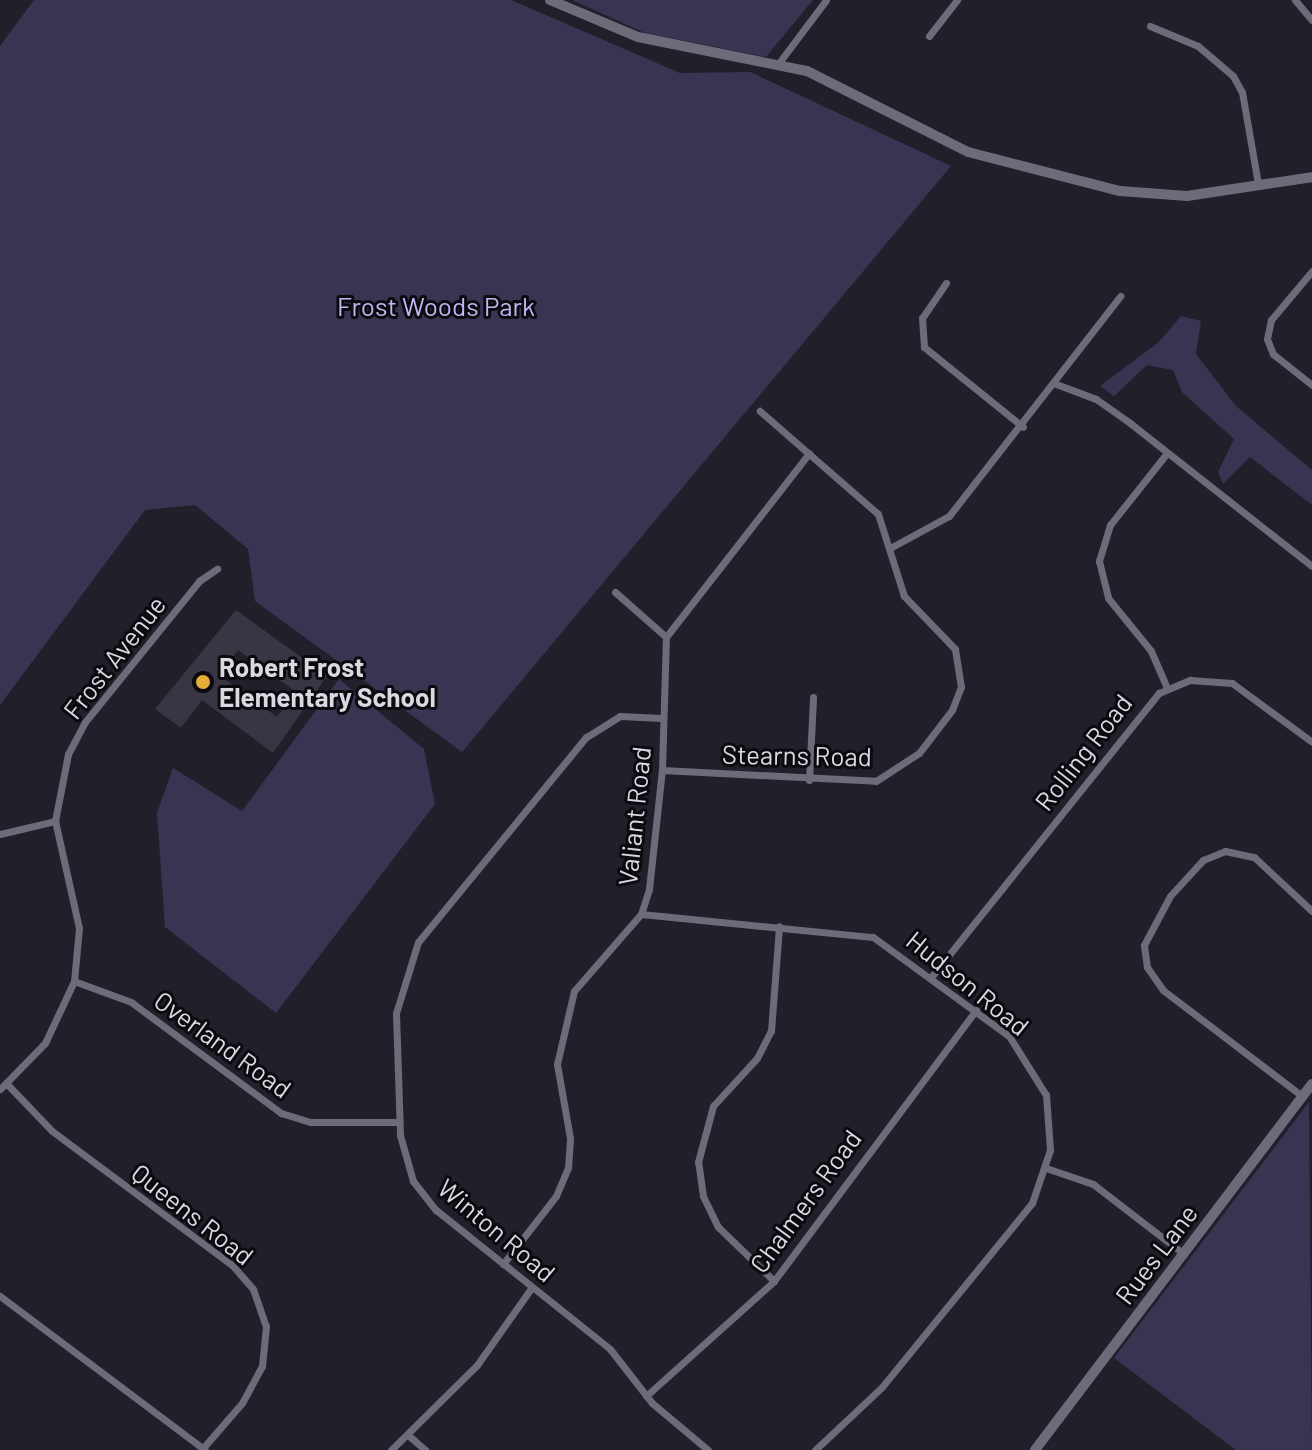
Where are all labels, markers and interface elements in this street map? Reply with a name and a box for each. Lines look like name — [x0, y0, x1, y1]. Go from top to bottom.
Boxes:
park label: Frost Woods Park — [337, 290, 535, 322]
street label: Frost Avenue — [56, 589, 172, 725]
place label: Robert Frost Elementary School — [219, 651, 436, 712]
marker: Robert Frost Elementary School — [194, 673, 212, 691]
street label: Rolling Road — [1028, 688, 1138, 816]
street label: Stearns Road — [722, 738, 872, 772]
street label: Valiant Road — [611, 745, 657, 887]
street label: Hudson Road — [900, 924, 1036, 1042]
street label: Overland Road — [149, 984, 297, 1104]
street label: Chalmers Road — [743, 1124, 867, 1278]
street label: Queens Road — [126, 1157, 260, 1271]
street label: Winton Road — [432, 1172, 562, 1288]
street label: Rues Lane — [1108, 1198, 1204, 1310]

